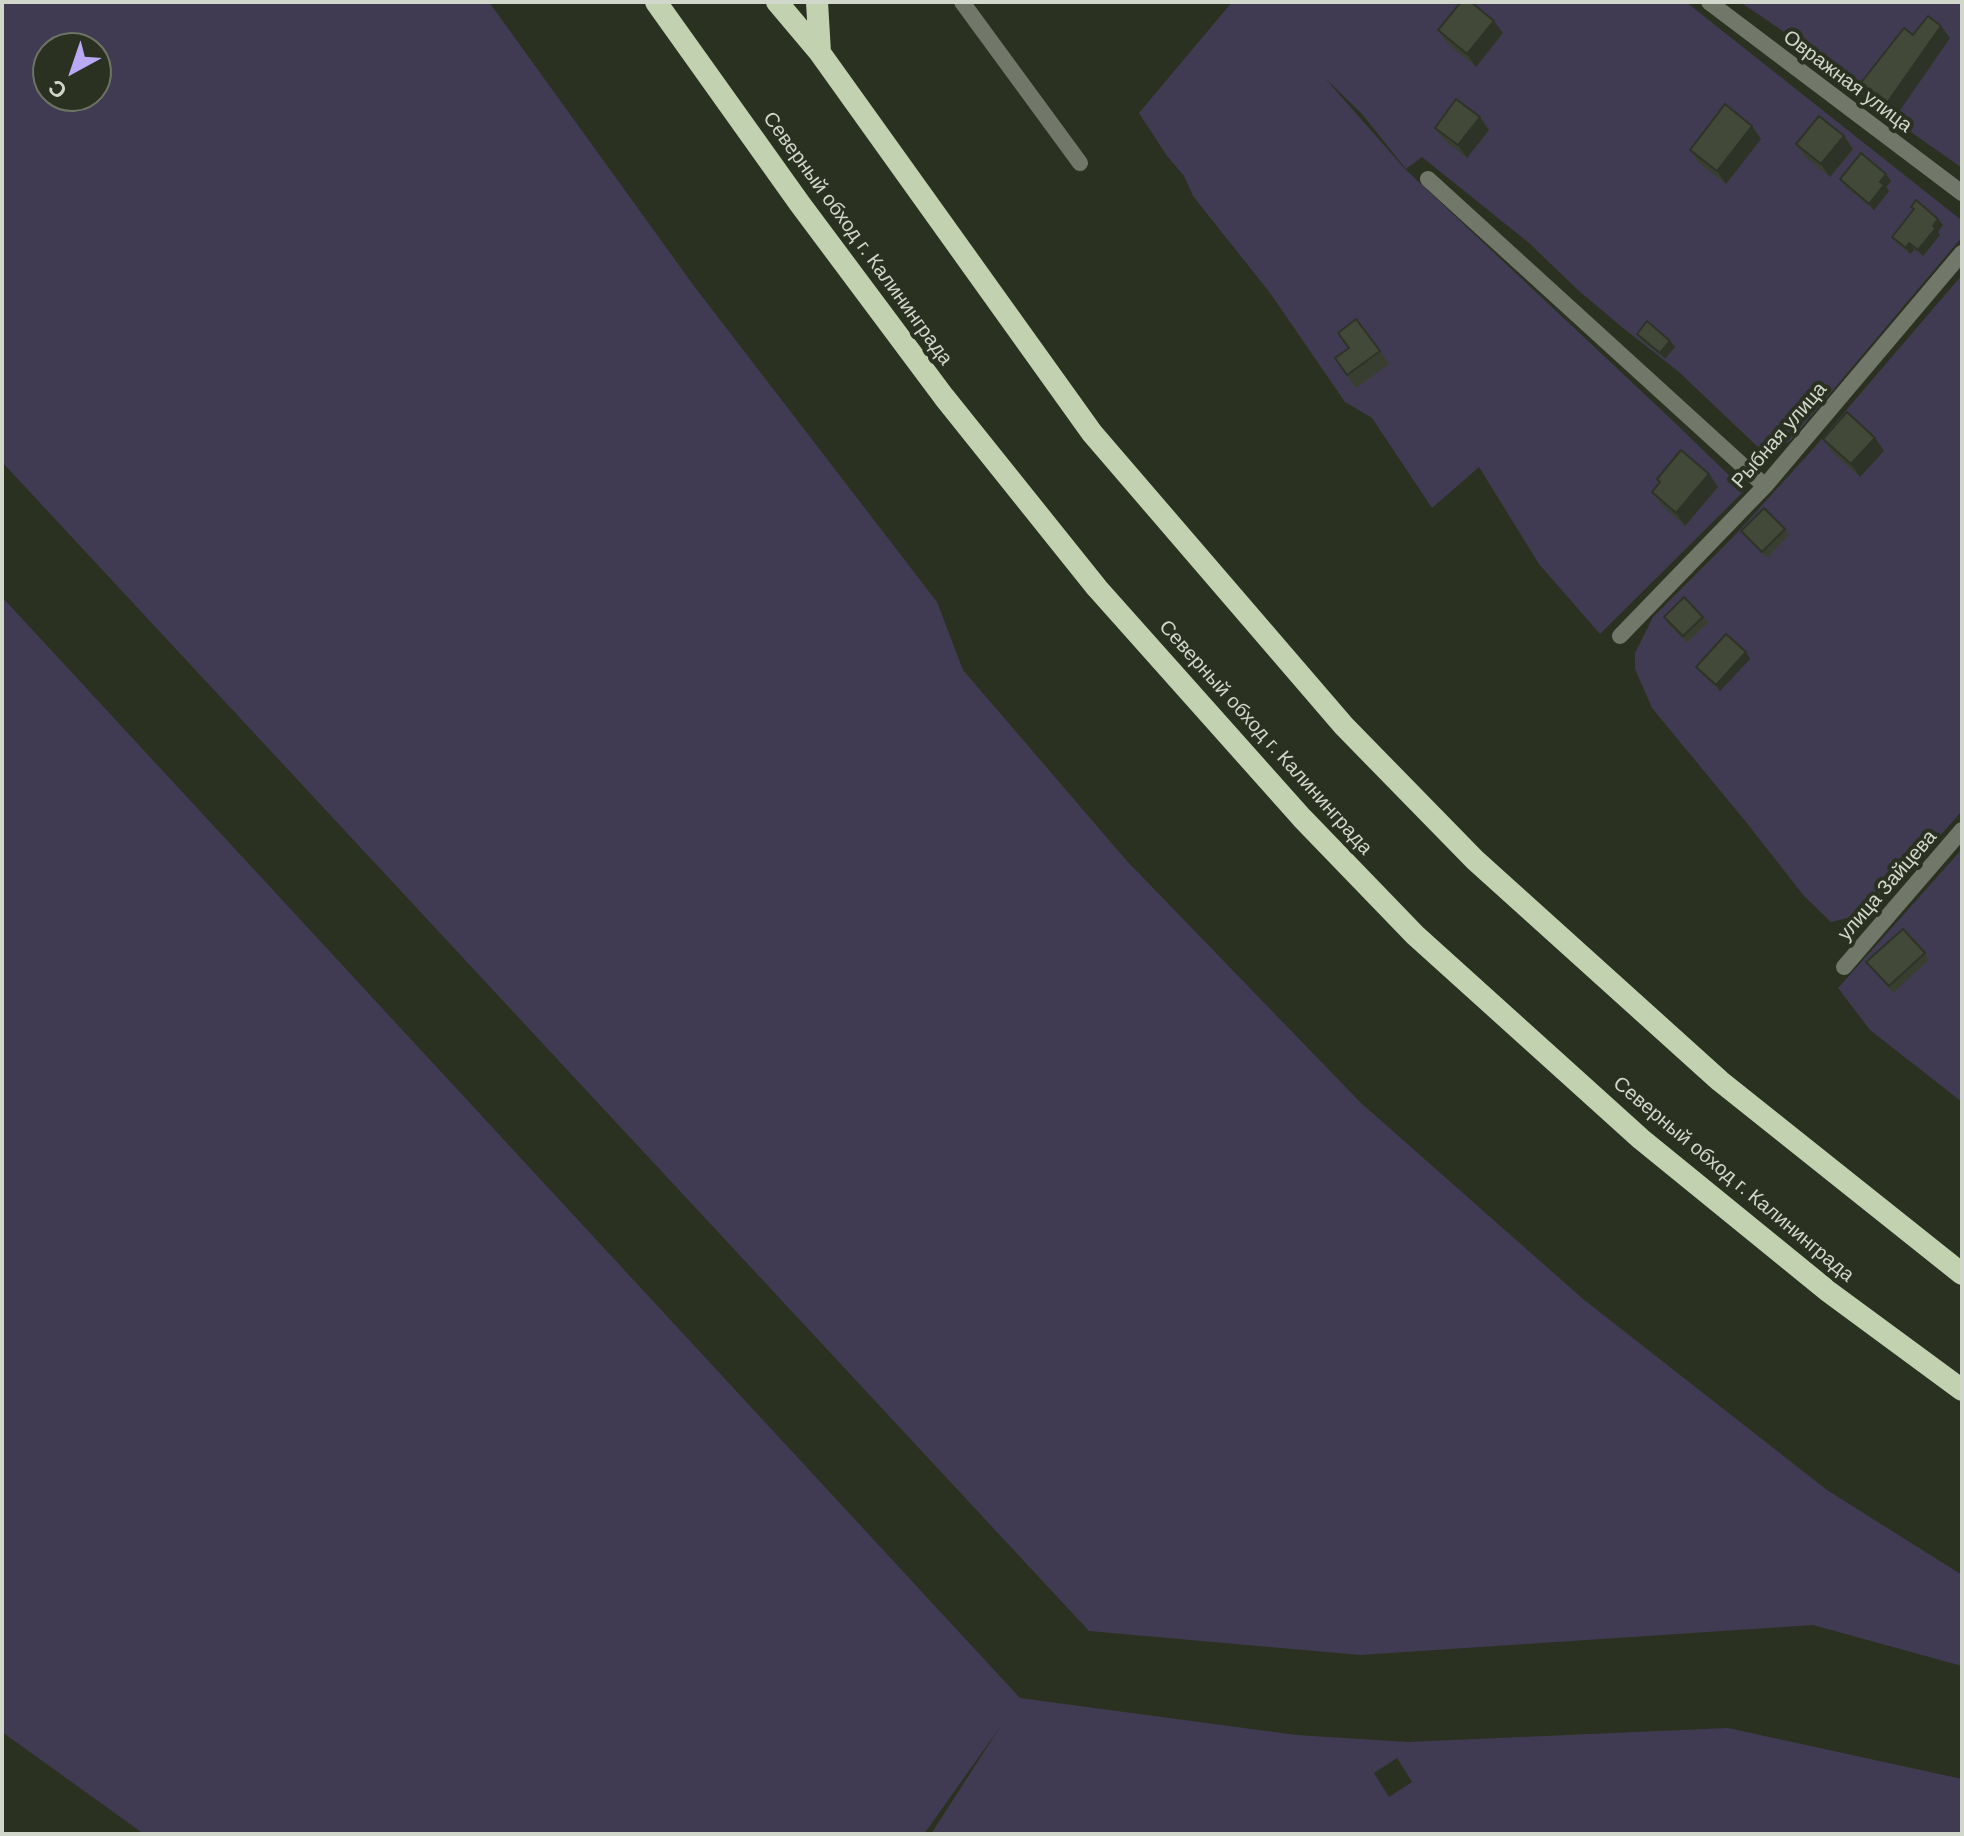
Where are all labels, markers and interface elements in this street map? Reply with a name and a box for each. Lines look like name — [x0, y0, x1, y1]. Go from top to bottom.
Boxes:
street label: Овражная улица — [1778, 26, 1916, 138]
north arrow — [32, 32, 112, 112]
text: С — [42, 73, 73, 105]
street label: Северный обход г. Калининграда — [757, 108, 957, 370]
street label: Рыбная улица — [1727, 378, 1833, 494]
street label: Северный обход г. Калининграда — [1153, 616, 1377, 860]
street label: улица Зайцева — [1833, 826, 1943, 946]
street label: Северный обход г. Калининграда — [1608, 1072, 1858, 1288]

